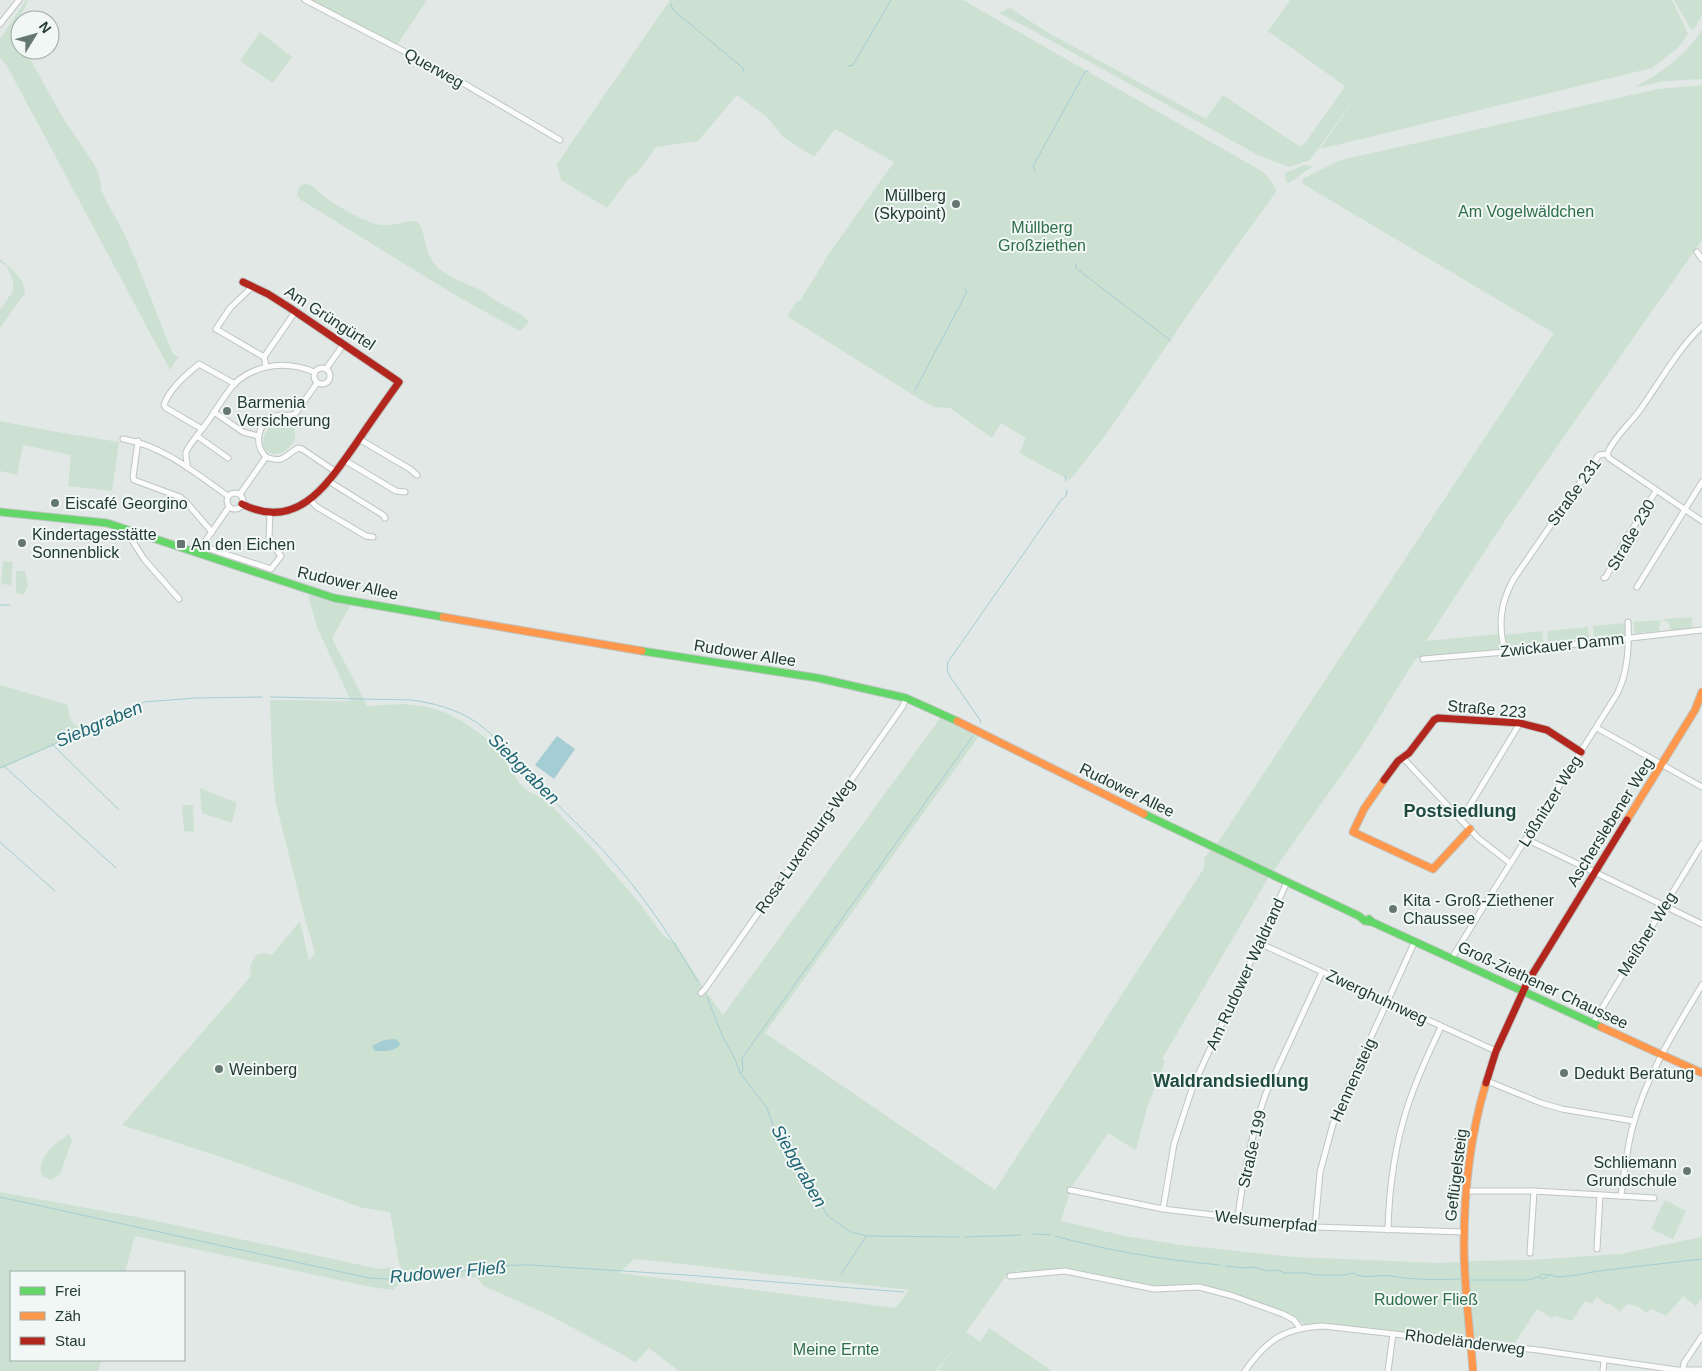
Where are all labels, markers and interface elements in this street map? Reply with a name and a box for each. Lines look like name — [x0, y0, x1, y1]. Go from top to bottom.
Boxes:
north arrow — [10, 10, 60, 60]
text: N — [36, 18, 55, 36]
street label: Querweg — [401, 45, 467, 91]
place label: Müllberg (Skypoint) — [874, 187, 946, 222]
marker: Müllberg (Skypoint) — [950, 198, 962, 210]
park label: Am Vogelwäldchen — [1458, 203, 1594, 220]
park label: Müllberg Großziethen — [998, 219, 1086, 254]
street label: Am Grüngürtel — [282, 283, 378, 353]
place label: Barmenia Versicherung — [237, 394, 330, 429]
marker: Barmenia Versicherung — [221, 405, 233, 417]
street label: Straße 231 — [1544, 455, 1604, 529]
place label: Eiscafé Georgino — [65, 495, 188, 512]
street label: Straße 230 — [1604, 496, 1658, 574]
marker: Eiscafé Georgino — [49, 497, 61, 509]
place label: Kindertagesstätte Sonnenblick — [32, 526, 157, 561]
place label: An den Eichen — [191, 536, 295, 553]
marker: Kindertagesstätte Sonnenblick — [16, 537, 28, 549]
marker: An den Eichen — [175, 538, 187, 550]
street label: Rudower Allee — [296, 563, 400, 603]
street label: Zwickauer Damm — [1499, 630, 1625, 660]
street label: Rudower Allee — [693, 637, 797, 669]
water label: Siebgraben — [53, 697, 145, 751]
street label: Straße 223 — [1447, 697, 1527, 721]
water label: Siebgraben — [484, 729, 564, 809]
street label: Lößnitzer Weg — [1515, 753, 1585, 849]
street label: Ascherslebener Weg — [1564, 755, 1656, 889]
street label: Rudower Allee — [1077, 760, 1177, 820]
street label: Rosa-Luxemburg-Weg — [752, 775, 858, 917]
district label: Postsiedlung — [1403, 801, 1517, 821]
street label: Meißner Weg — [1614, 889, 1680, 979]
place label: Kita - Groß-Ziethener Chaussee — [1403, 892, 1555, 927]
street label: Am Rudower Waldrand — [1202, 896, 1288, 1052]
marker: Kita - Groß-Ziethener Chaussee — [1387, 903, 1399, 915]
street label: Groß-Ziethener Chaussee — [1455, 938, 1631, 1032]
street label: Zwerghuhnweg — [1324, 966, 1430, 1028]
street label: Hennensteig — [1327, 1036, 1379, 1124]
place label: Weinberg — [229, 1061, 297, 1078]
marker: Weinberg — [213, 1063, 225, 1075]
place label: Dedukt Beratung — [1574, 1065, 1694, 1082]
marker: Dedukt Beratung — [1558, 1067, 1570, 1079]
district label: Waldrandsiedlung — [1153, 1071, 1309, 1091]
street label: Straße 199 — [1235, 1108, 1269, 1189]
water label: Siebgraben — [767, 1121, 831, 1211]
street label: Geflügelsteig — [1442, 1128, 1470, 1222]
place label: Schliemann Grundschule — [1586, 1154, 1677, 1189]
marker: Schliemann Grundschule — [1681, 1165, 1693, 1177]
street label: Welsumerpfad — [1214, 1207, 1318, 1235]
water label: Rudower Fließ — [389, 1257, 507, 1287]
legend — [10, 1271, 185, 1361]
text: Frei — [55, 1282, 81, 1299]
park label: Rudower Fließ — [1374, 1291, 1478, 1308]
text: Zäh — [55, 1307, 81, 1324]
street label: Rhodeländerweg — [1404, 1326, 1526, 1358]
text: Stau — [55, 1332, 86, 1349]
park label: Meine Ernte — [793, 1341, 879, 1358]

